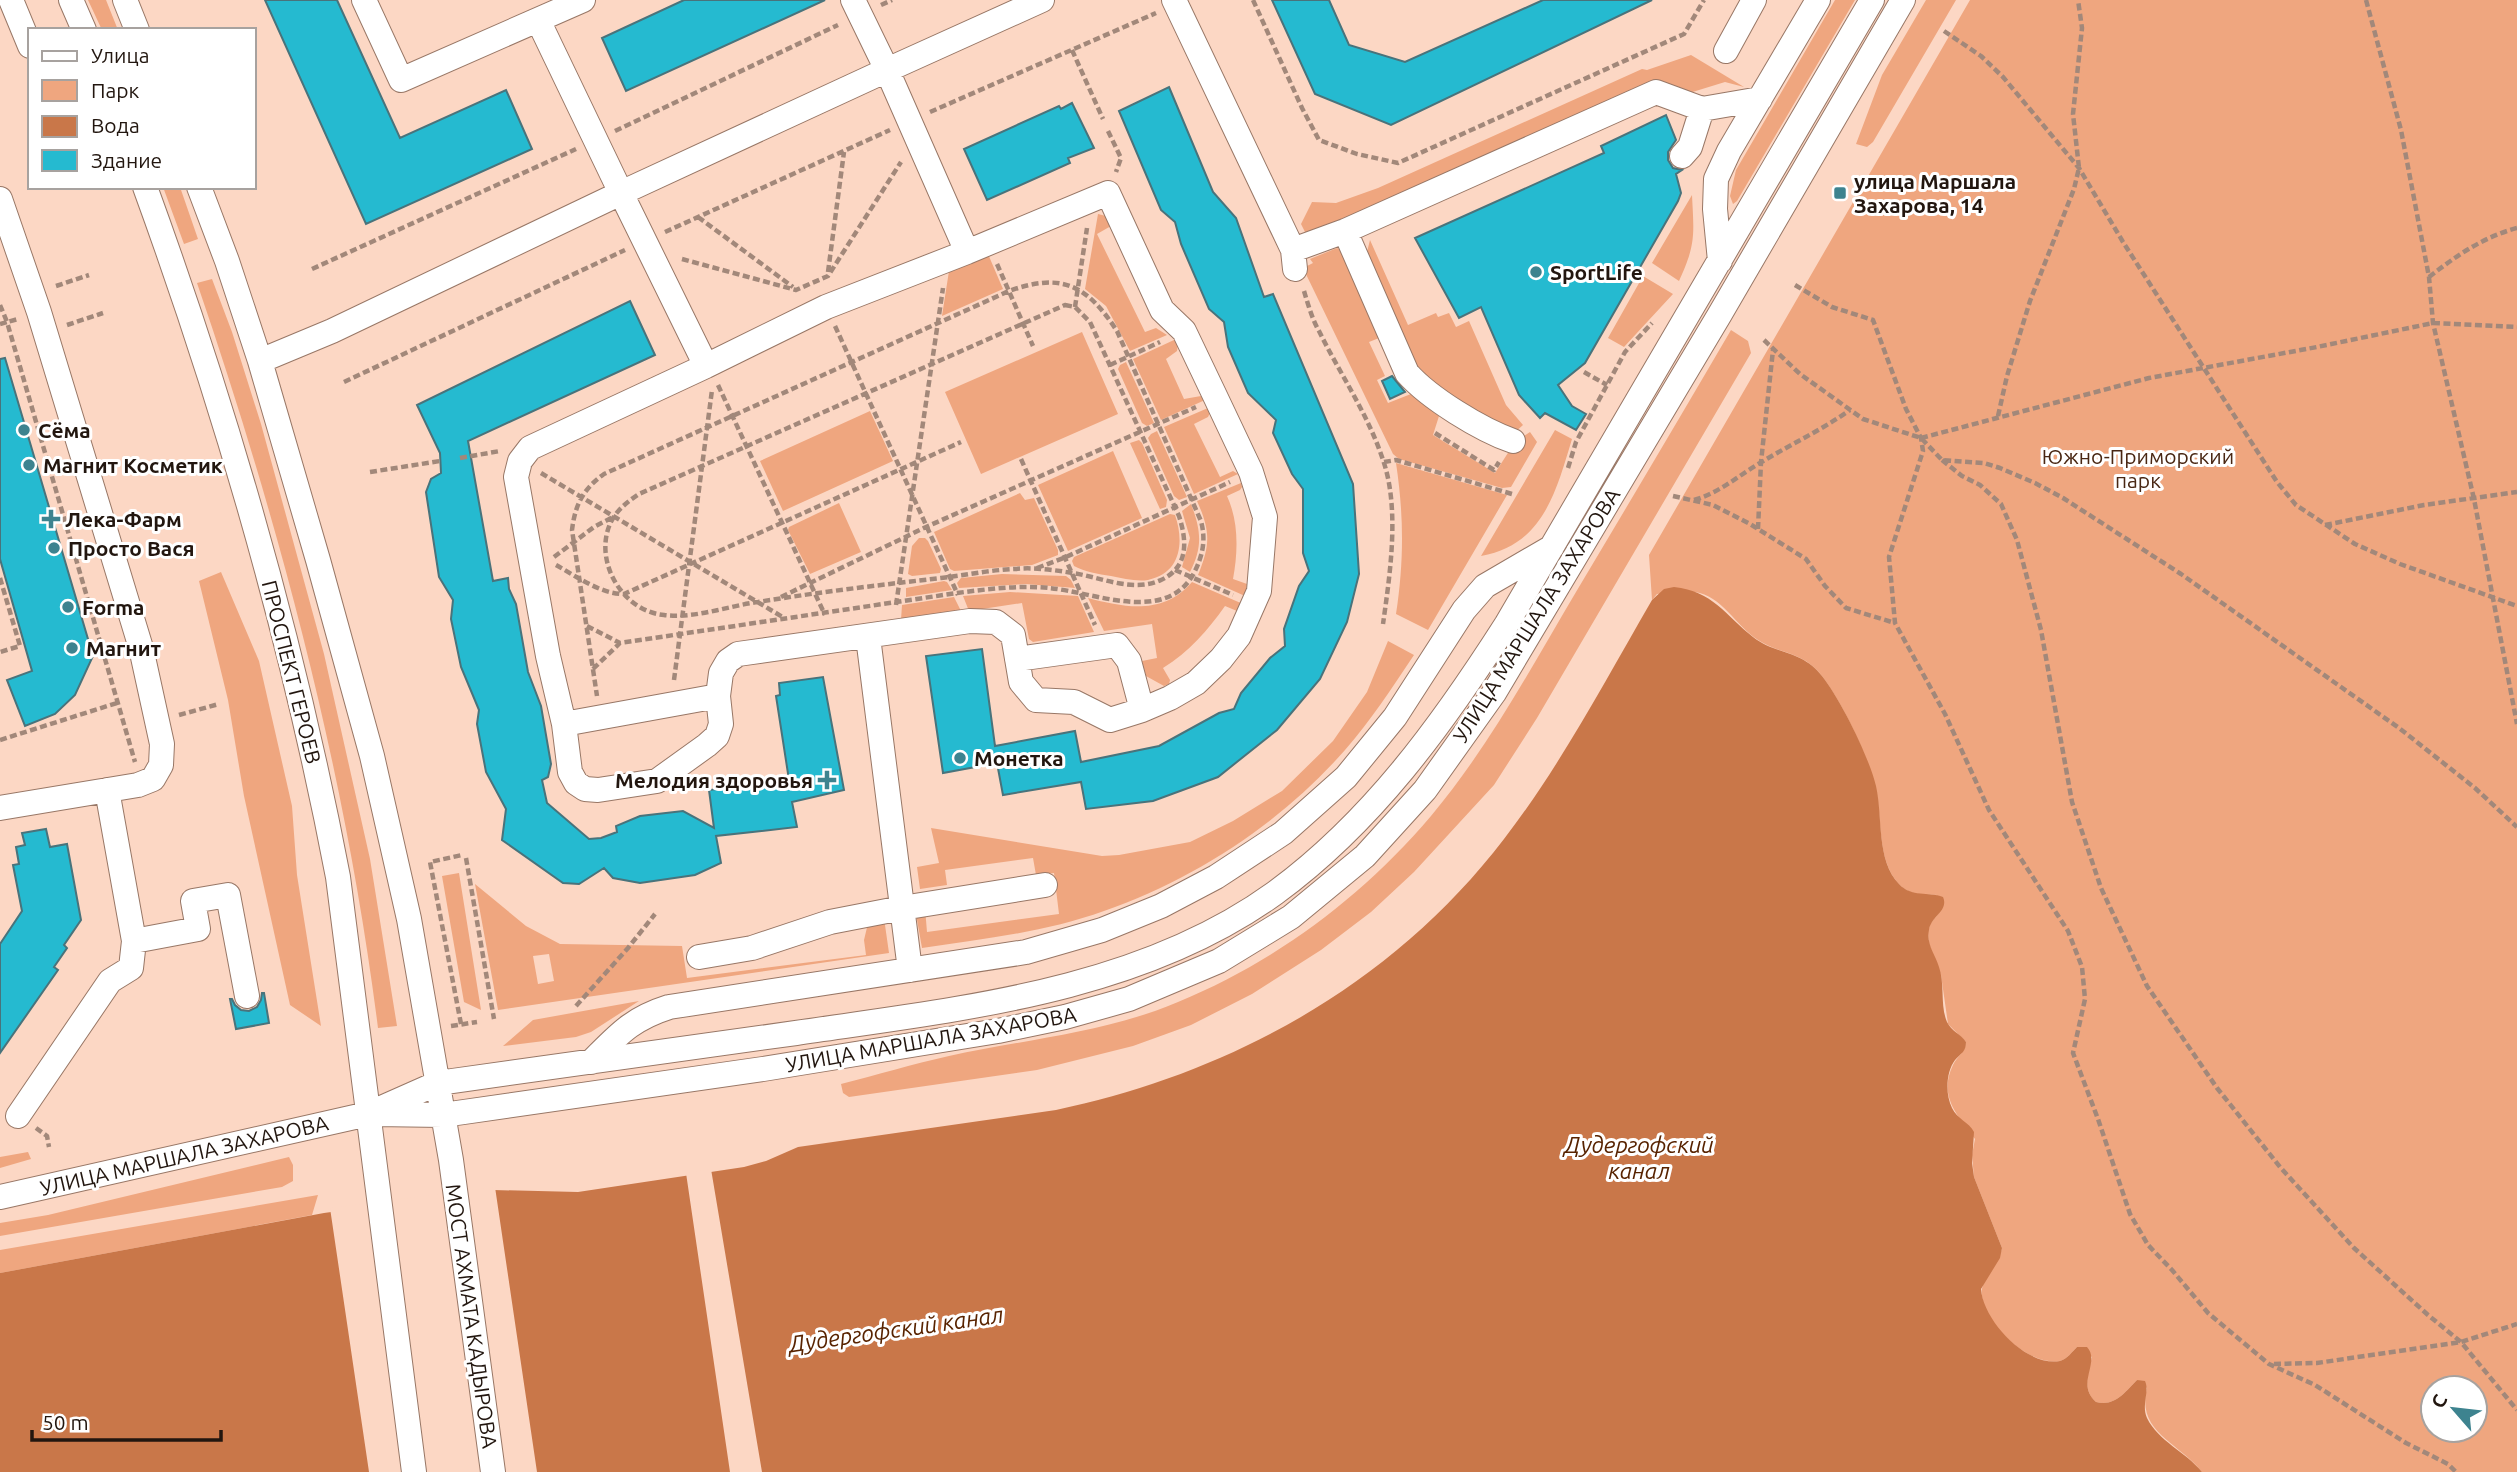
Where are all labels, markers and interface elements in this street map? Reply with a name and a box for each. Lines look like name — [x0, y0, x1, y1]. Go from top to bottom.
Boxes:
legend — [28, 28, 256, 189]
text: Улица — [91, 43, 149, 67]
text: Парк — [91, 78, 140, 102]
text: Вода — [91, 113, 140, 137]
text: Здание — [91, 148, 162, 172]
place label: улица Маршала Захарова, 14 — [1854, 169, 2016, 217]
marker: улица Маршала Захарова, 14 — [1832, 185, 1848, 201]
place label: SportLife — [1550, 260, 1643, 284]
marker: SportLife — [1528, 264, 1544, 280]
place label: Сёма — [38, 418, 91, 442]
marker: Сёма — [16, 422, 32, 438]
park label: Южно-Приморский парк — [2042, 444, 2234, 492]
place label: Магнит Косметик — [43, 453, 223, 477]
marker: Магнит Косметик — [21, 457, 37, 473]
street label: УЛИЦА МАРШАЛА ЗАХАРОВА — [1448, 483, 1624, 746]
place label: Лека-Фарм — [65, 507, 182, 531]
marker: Лека-Фарм — [43, 511, 59, 527]
place label: Просто Вася — [68, 536, 195, 560]
marker: Просто Вася — [46, 540, 62, 556]
street label: ПРОСПЕКТ ГЕРОЕВ — [258, 578, 326, 766]
place label: Forma — [82, 595, 144, 619]
marker: Forma — [60, 599, 76, 615]
place label: Магнит — [86, 636, 162, 660]
marker: Магнит — [64, 640, 80, 656]
place label: Монетка — [974, 746, 1064, 770]
marker: Монетка — [952, 750, 968, 766]
place label: Мелодия здоровья — [615, 768, 813, 792]
marker: Мелодия здоровья — [819, 772, 835, 788]
street label: УЛИЦА МАРШАЛА ЗАХАРОВА — [784, 1002, 1079, 1076]
street label: УЛИЦА МАРШАЛА ЗАХАРОВА — [38, 1110, 331, 1200]
water label: Дудергофский канал — [1562, 1132, 1714, 1183]
street label: МОСТ АХМАТА КАДЫРОВА — [442, 1182, 502, 1450]
water label: Дудергофский канал — [785, 1302, 1005, 1357]
north arrow — [2419, 1374, 2489, 1444]
text: С — [2426, 1390, 2452, 1412]
scale bar — [32, 1398, 220, 1442]
text: 50 m — [42, 1410, 89, 1434]

